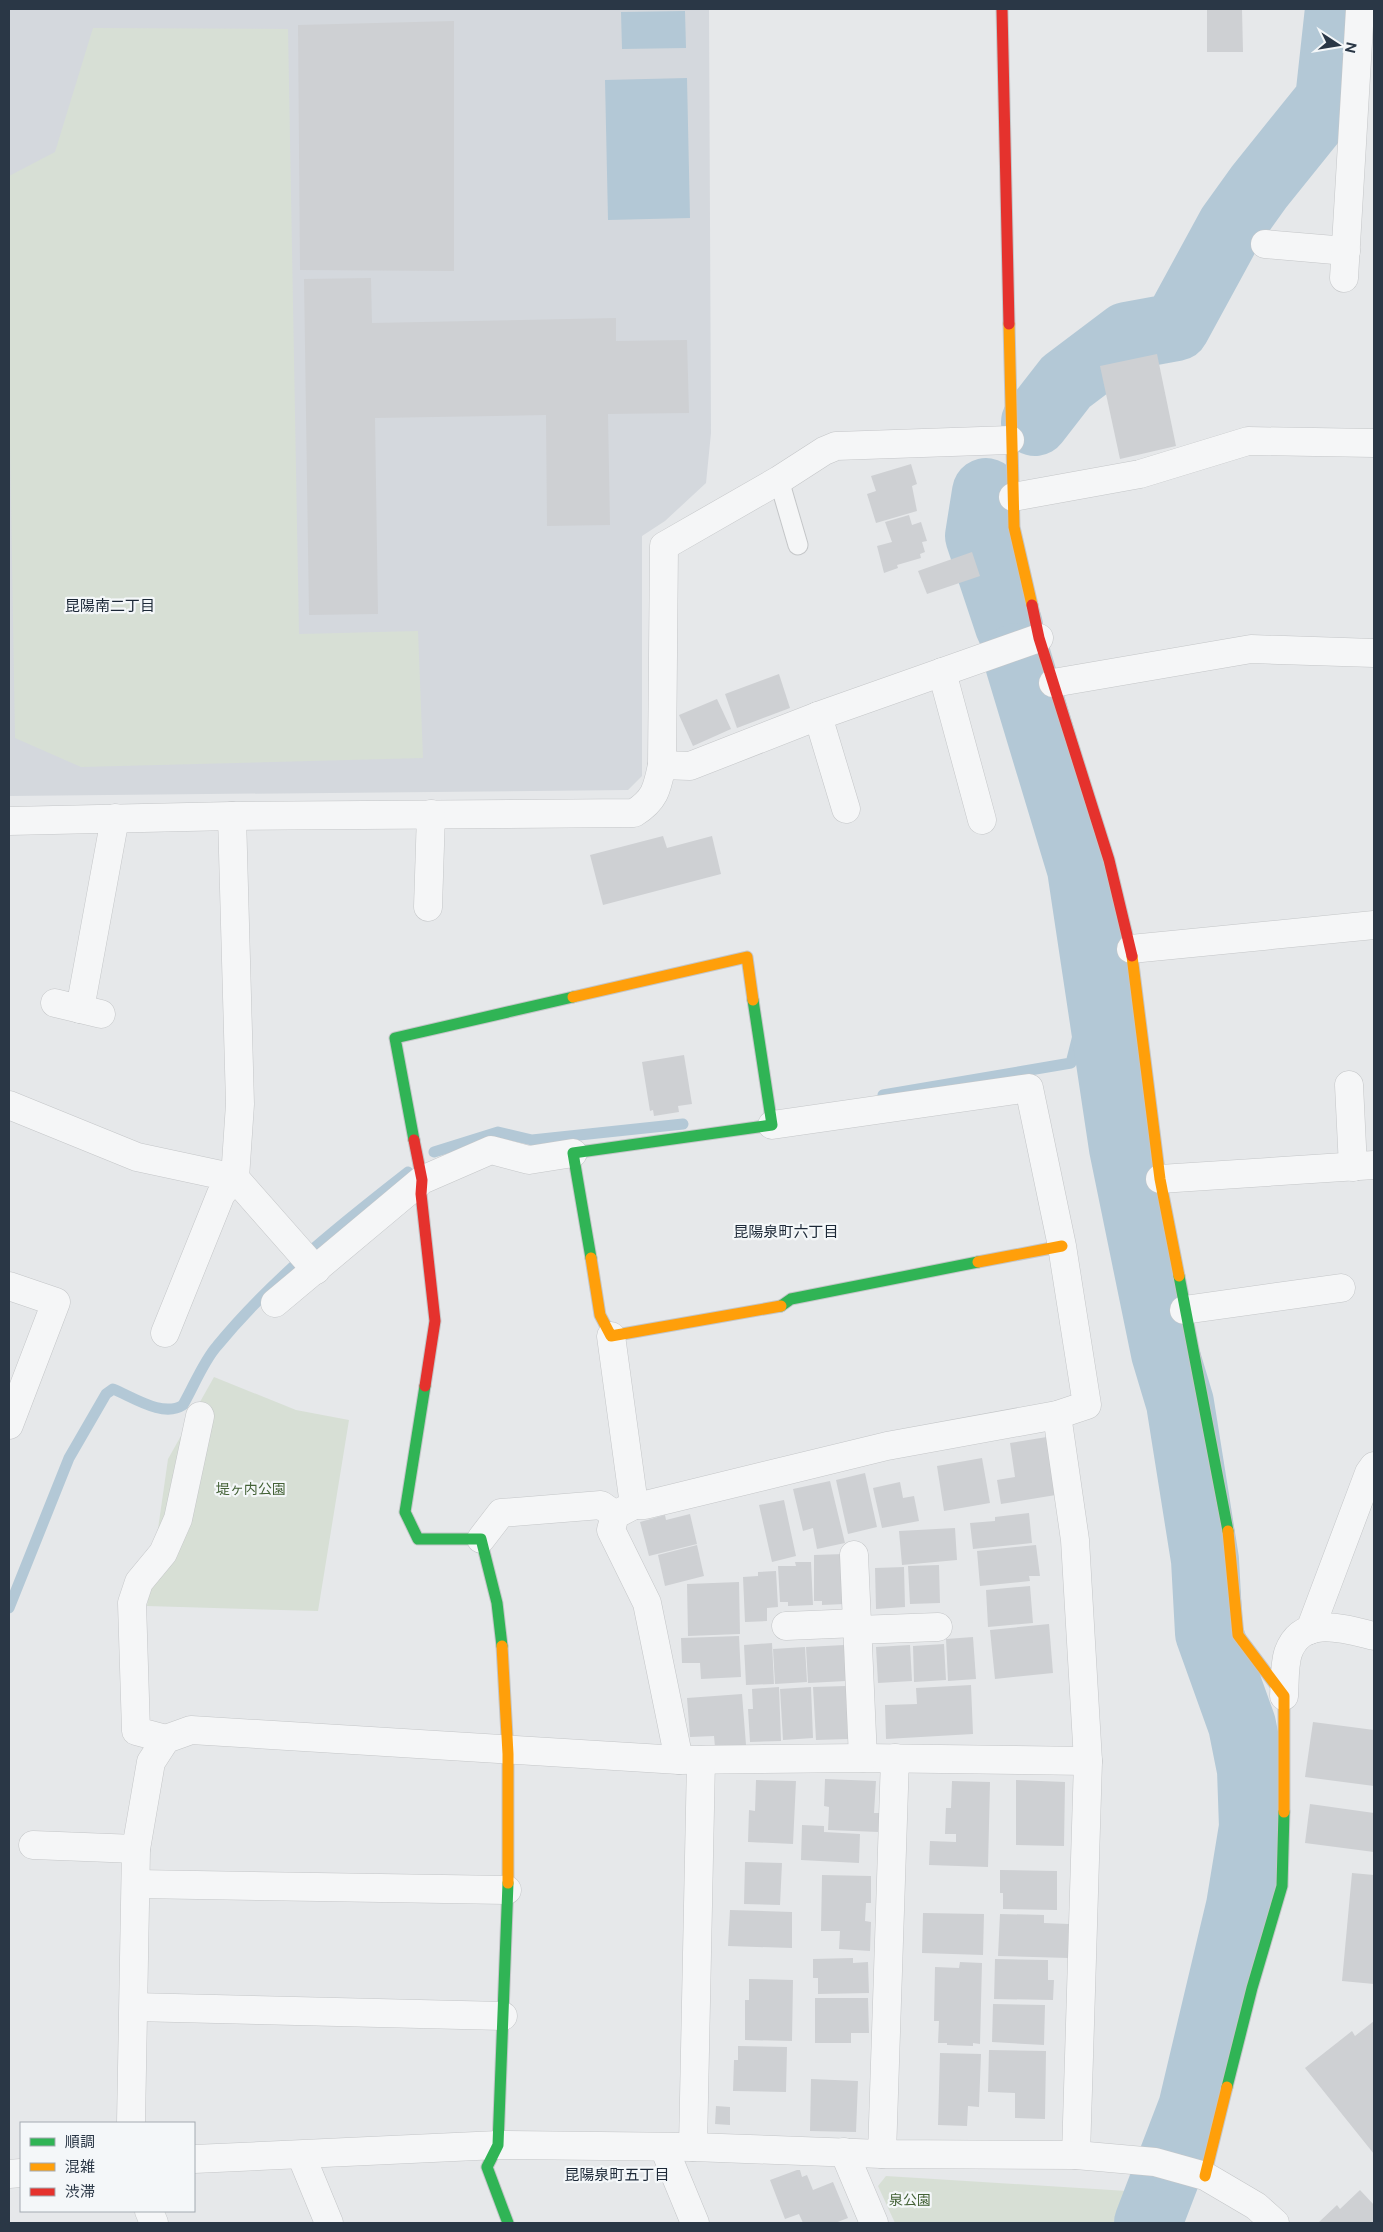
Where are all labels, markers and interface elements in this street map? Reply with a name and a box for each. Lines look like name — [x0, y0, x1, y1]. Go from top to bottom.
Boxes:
north arrow — [1313, 20, 1363, 70]
text: N — [1342, 41, 1360, 55]
district label: 昆陽南二丁目 — [65, 597, 155, 614]
district label: 昆陽泉町六丁目 — [733, 1223, 839, 1240]
park label: 堤ヶ内公園 — [216, 1481, 286, 1497]
legend — [20, 2122, 195, 2212]
text: 順調 — [65, 2133, 95, 2150]
text: 混雑 — [65, 2158, 95, 2175]
district label: 昆陽泉町五丁目 — [564, 2166, 670, 2183]
text: 渋滞 — [65, 2183, 95, 2200]
park label: 泉公園 — [889, 2192, 931, 2208]

